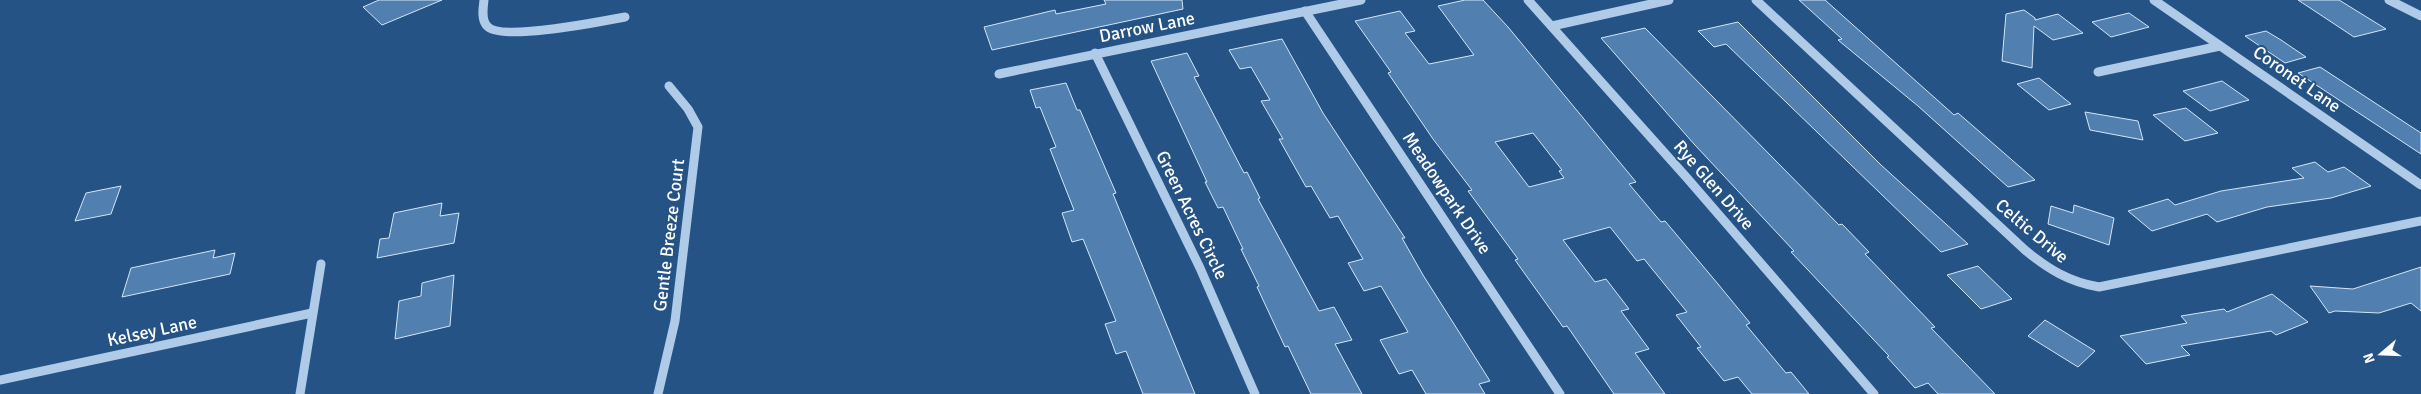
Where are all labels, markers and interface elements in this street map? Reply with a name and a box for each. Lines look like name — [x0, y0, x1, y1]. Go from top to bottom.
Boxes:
street label: Darrow Lane — [1097, 7, 1197, 47]
street label: Coronet Lane — [2249, 41, 2345, 117]
street label: Meadowpark Drive — [1398, 128, 1496, 258]
street label: Rye Glen Drive — [1669, 136, 1759, 234]
street label: Green Acres Circle — [1151, 147, 1233, 283]
street label: Gentle Breeze Court — [649, 157, 689, 313]
street label: Celtic Drive — [1991, 194, 2073, 268]
street label: Kelsey Lane — [105, 311, 199, 351]
north arrow — [2356, 329, 2406, 379]
text: N — [2360, 351, 2379, 365]

